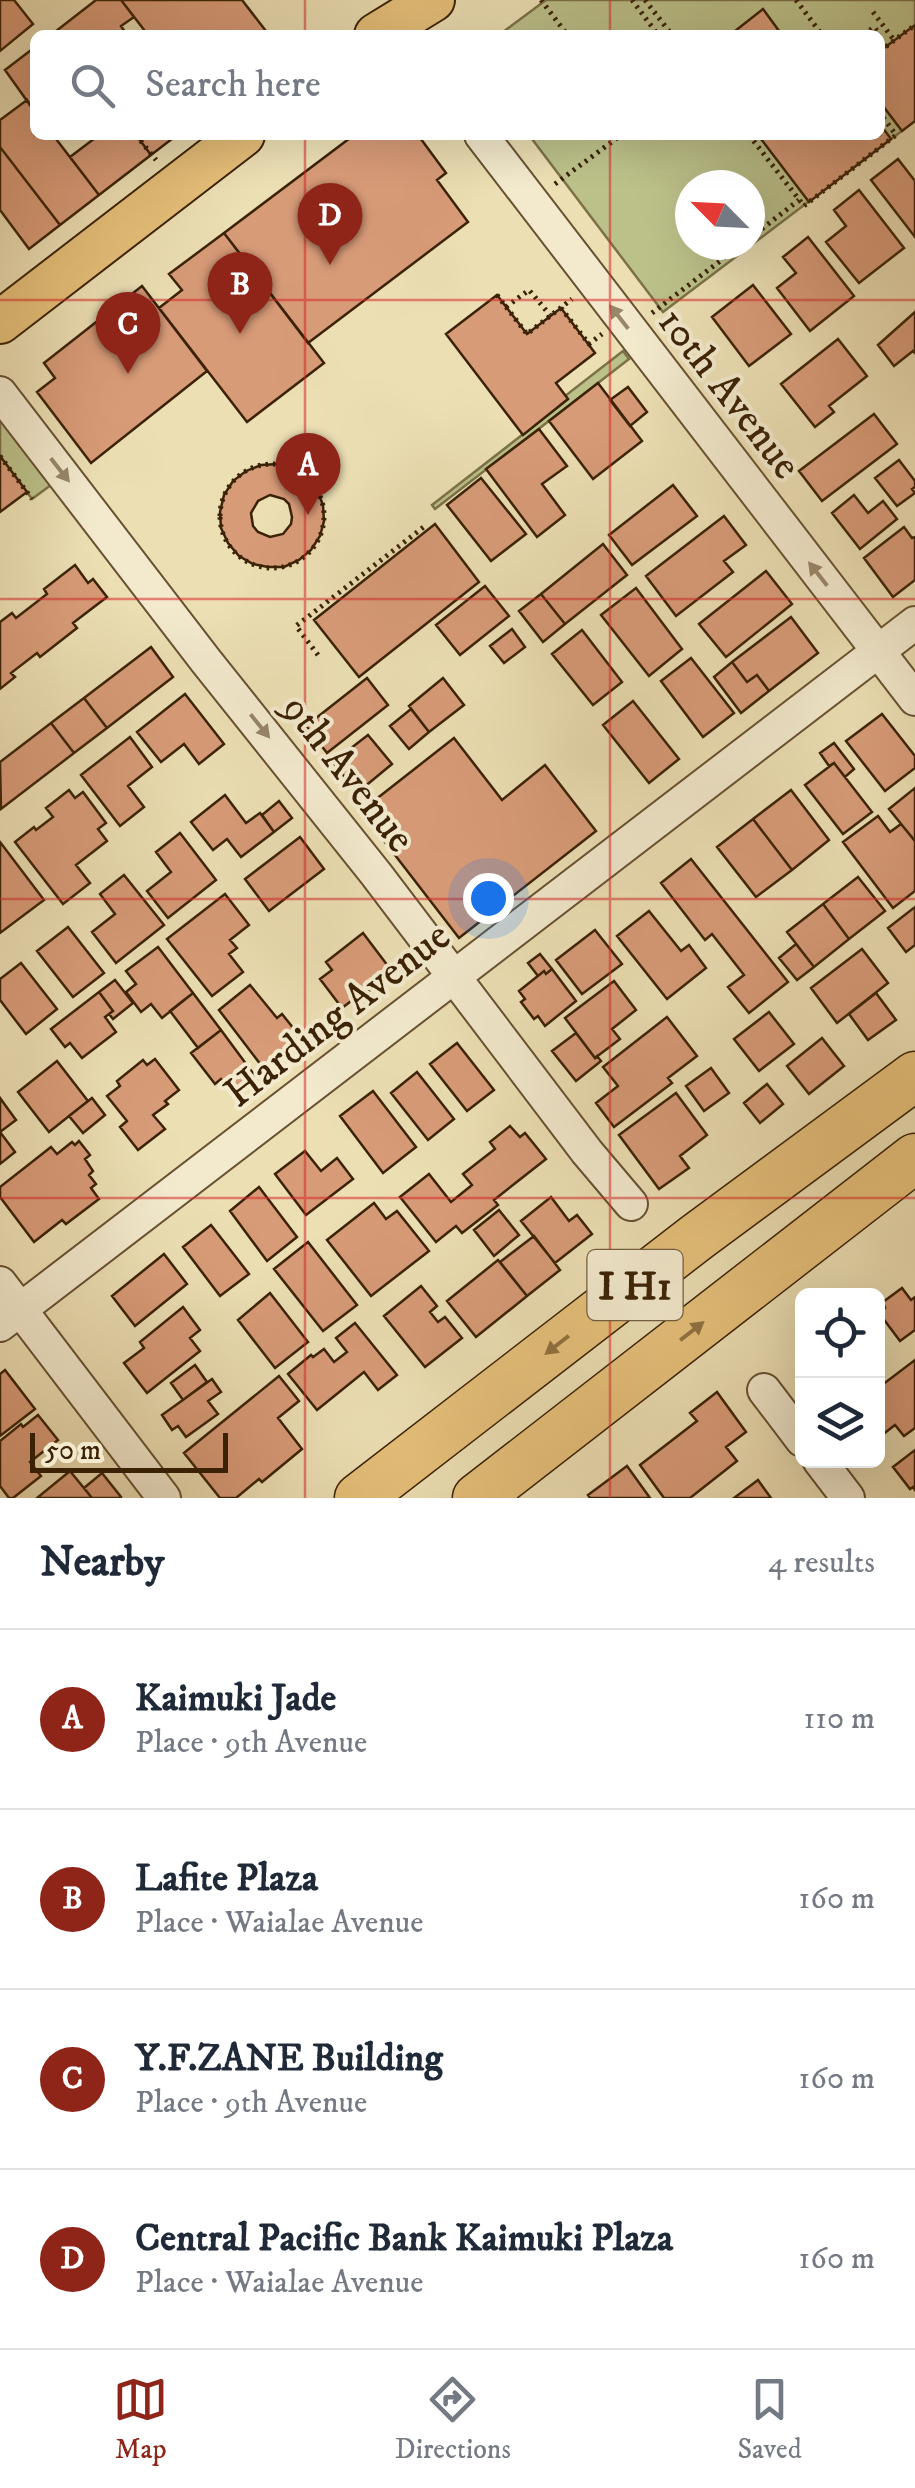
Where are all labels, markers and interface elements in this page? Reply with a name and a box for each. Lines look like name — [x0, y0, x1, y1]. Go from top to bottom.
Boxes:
search box — [30, 30, 885, 140]
icon: search — [65, 58, 120, 113]
text: Search here — [145, 61, 321, 109]
north arrow — [675, 170, 765, 260]
pin: D — [298, 182, 362, 265]
pin: B — [208, 252, 272, 334]
pin: C — [96, 292, 160, 374]
street label: 10th Avenue — [646, 298, 812, 490]
one-way arrow — [609, 305, 630, 331]
pin: A — [276, 432, 340, 515]
one-way arrow — [49, 457, 70, 483]
one-way arrow — [809, 561, 829, 587]
street label: 9th Avenue — [268, 683, 426, 863]
one-way arrow — [249, 714, 270, 739]
your location — [463, 873, 514, 924]
street label: Harding Avenue — [214, 911, 461, 1120]
road number: I H1 — [588, 1250, 682, 1320]
map controls — [795, 1288, 885, 1468]
button: locate — [795, 1288, 885, 1378]
one-way arrow — [679, 1321, 705, 1342]
one-way arrow — [544, 1334, 570, 1355]
button: layers — [795, 1378, 885, 1468]
scale bar — [30, 1428, 228, 1472]
text: 50 m — [45, 1433, 101, 1468]
text: Nearby — [40, 1537, 164, 1589]
text: 4 results — [768, 1543, 875, 1583]
text: Kaimuki Jade — [135, 1675, 336, 1723]
text: A — [62, 1699, 83, 1739]
text: 110 m — [803, 1699, 875, 1739]
text: Place · 9th Avenue — [135, 1723, 367, 1763]
text: Lafite Plaza — [135, 1855, 318, 1903]
text: B — [62, 1879, 83, 1919]
text: 160 m — [799, 1879, 875, 1919]
text: Place · Waialae Avenue — [135, 1903, 424, 1943]
text: Y.F.ZANE Building — [135, 2035, 443, 2083]
text: C — [62, 2059, 83, 2099]
text: 160 m — [799, 2059, 875, 2099]
text: Place · 9th Avenue — [135, 2083, 367, 2123]
text: Central Pacific Bank Kaimuki Plaza — [135, 2215, 673, 2263]
text: D — [61, 2239, 84, 2279]
text: 160 m — [799, 2239, 875, 2279]
text: Place · Waialae Avenue — [135, 2263, 424, 2303]
tab: Map — [113, 2372, 168, 2467]
tab: Directions — [395, 2372, 511, 2467]
tab: Saved — [737, 2372, 802, 2467]

